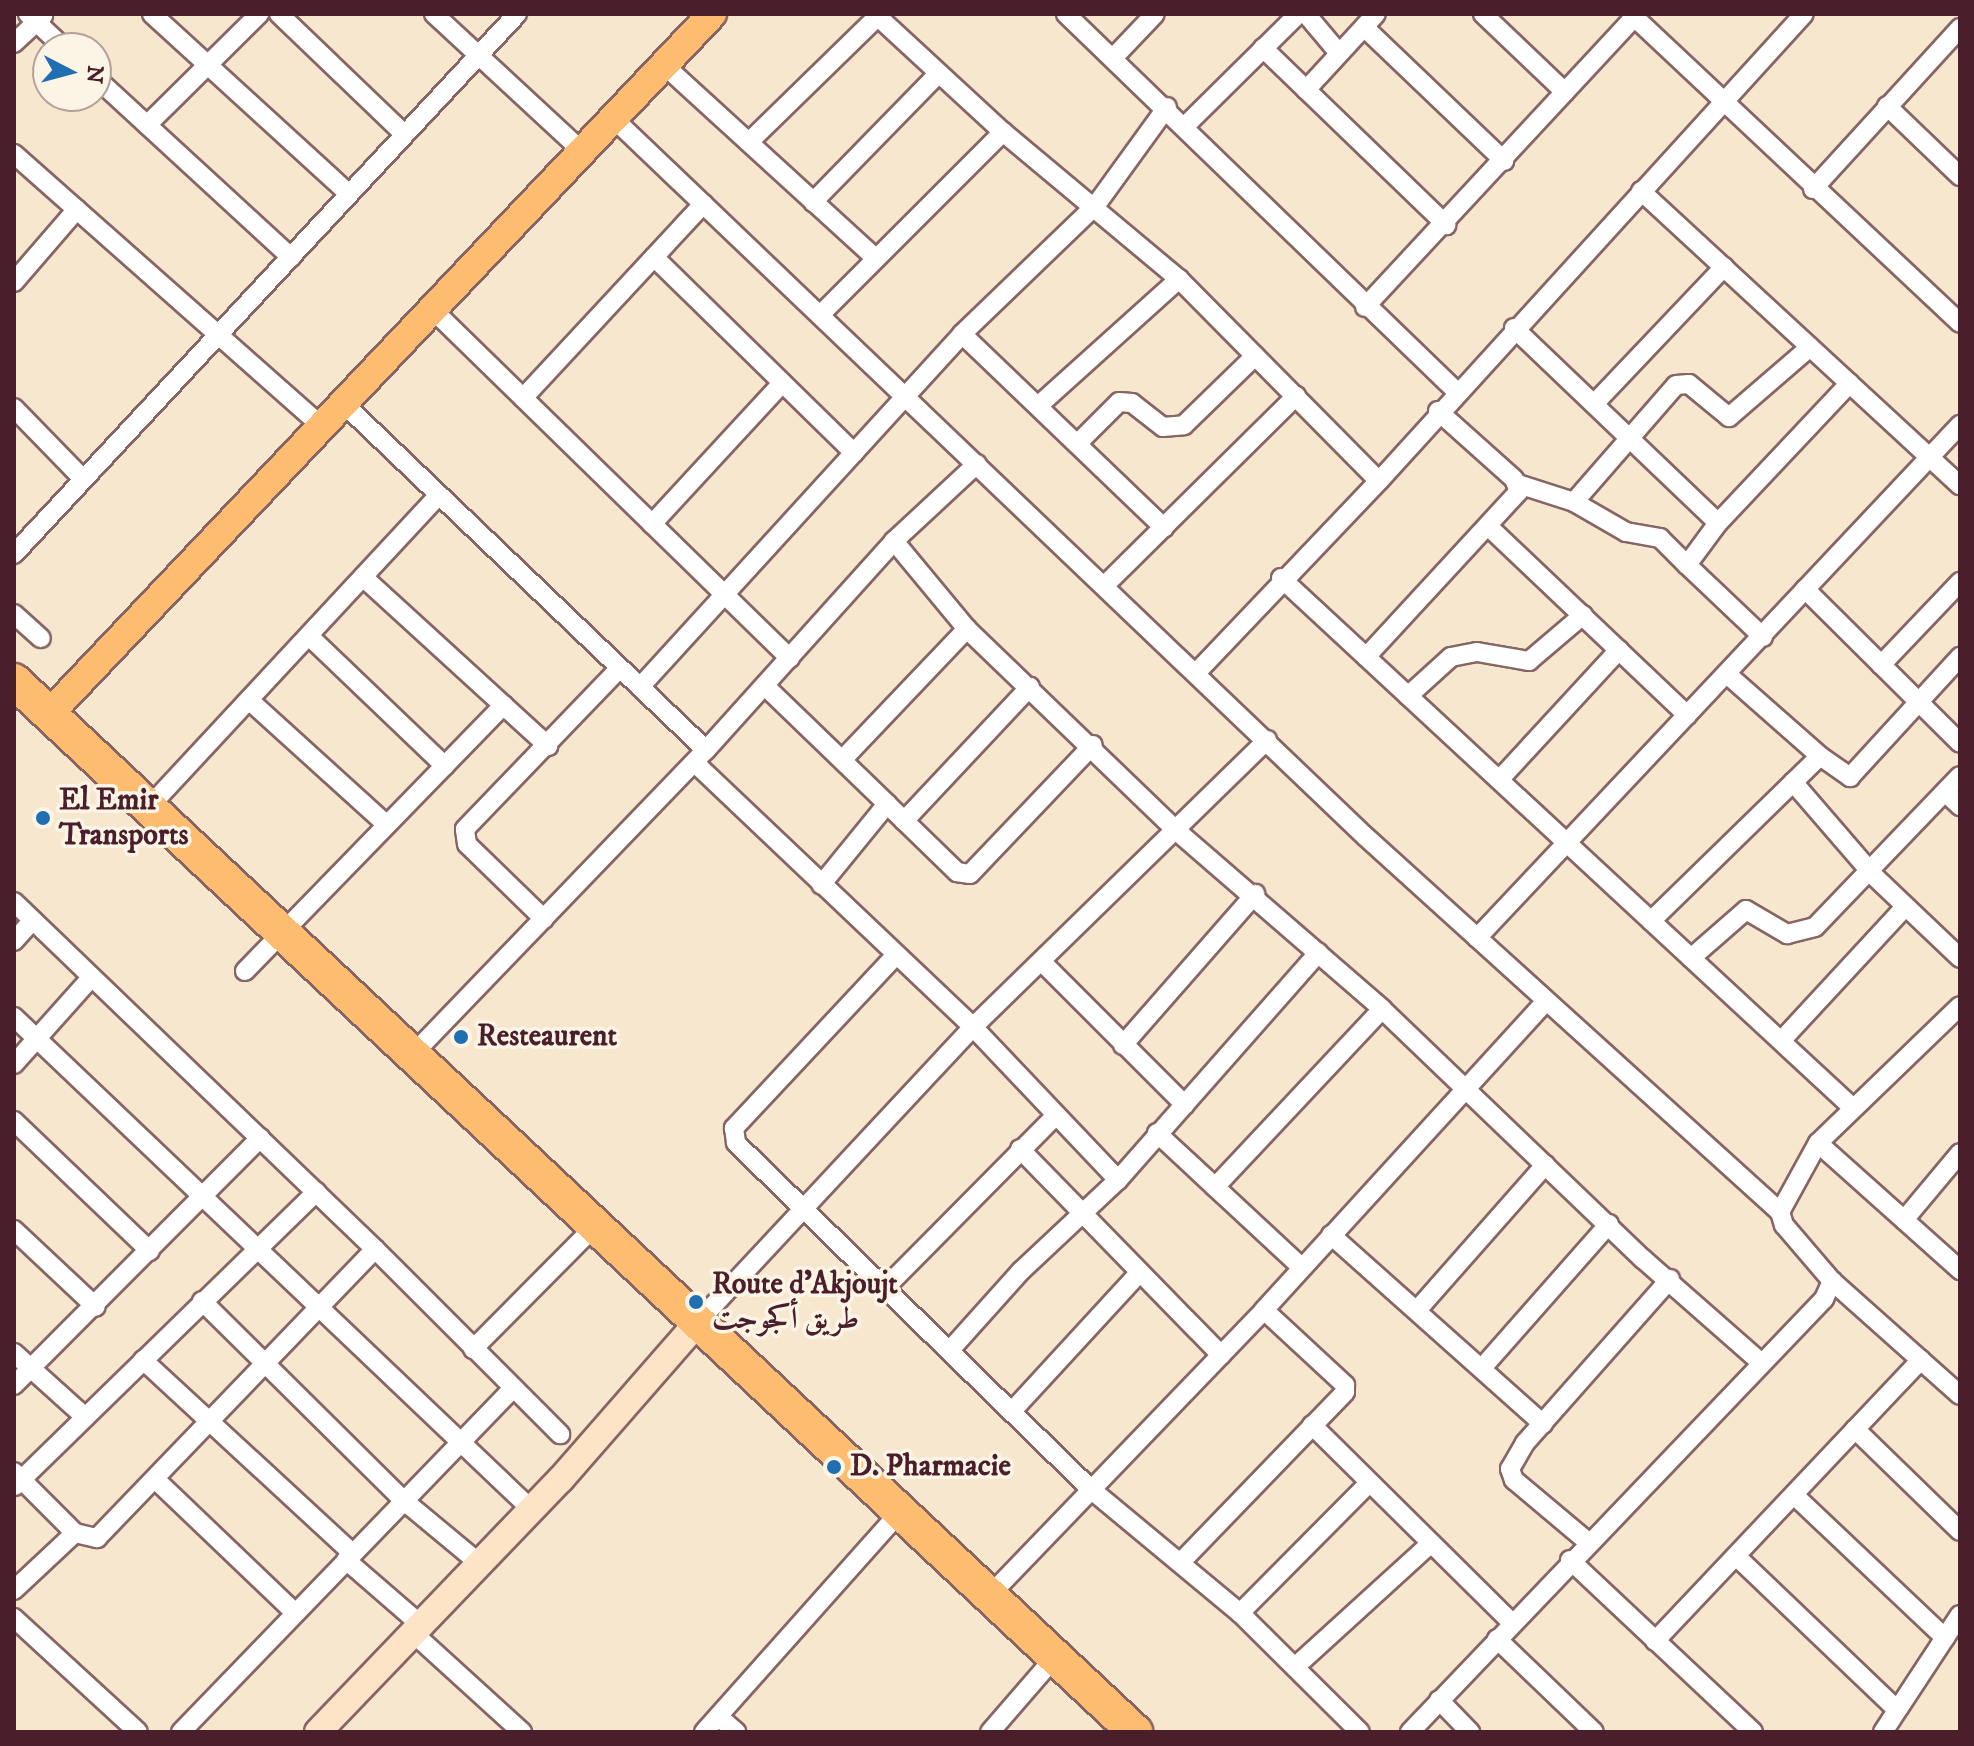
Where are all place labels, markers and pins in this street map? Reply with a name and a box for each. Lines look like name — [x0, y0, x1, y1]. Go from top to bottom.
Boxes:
place label: El Emir Transports — [59, 783, 189, 854]
marker: El Emir Transports — [34, 809, 52, 827]
place label: Resteaurent — [477, 1019, 617, 1055]
marker: Resteaurent — [452, 1028, 470, 1046]
place label: Route d'Akjoujt طريق أكجوجت — [712, 1267, 898, 1338]
marker: Route d'Akjoujt طريق أكجوجت — [687, 1293, 705, 1311]
place label: D. Pharmacie — [850, 1449, 1011, 1485]
marker: D. Pharmacie — [825, 1458, 843, 1476]

